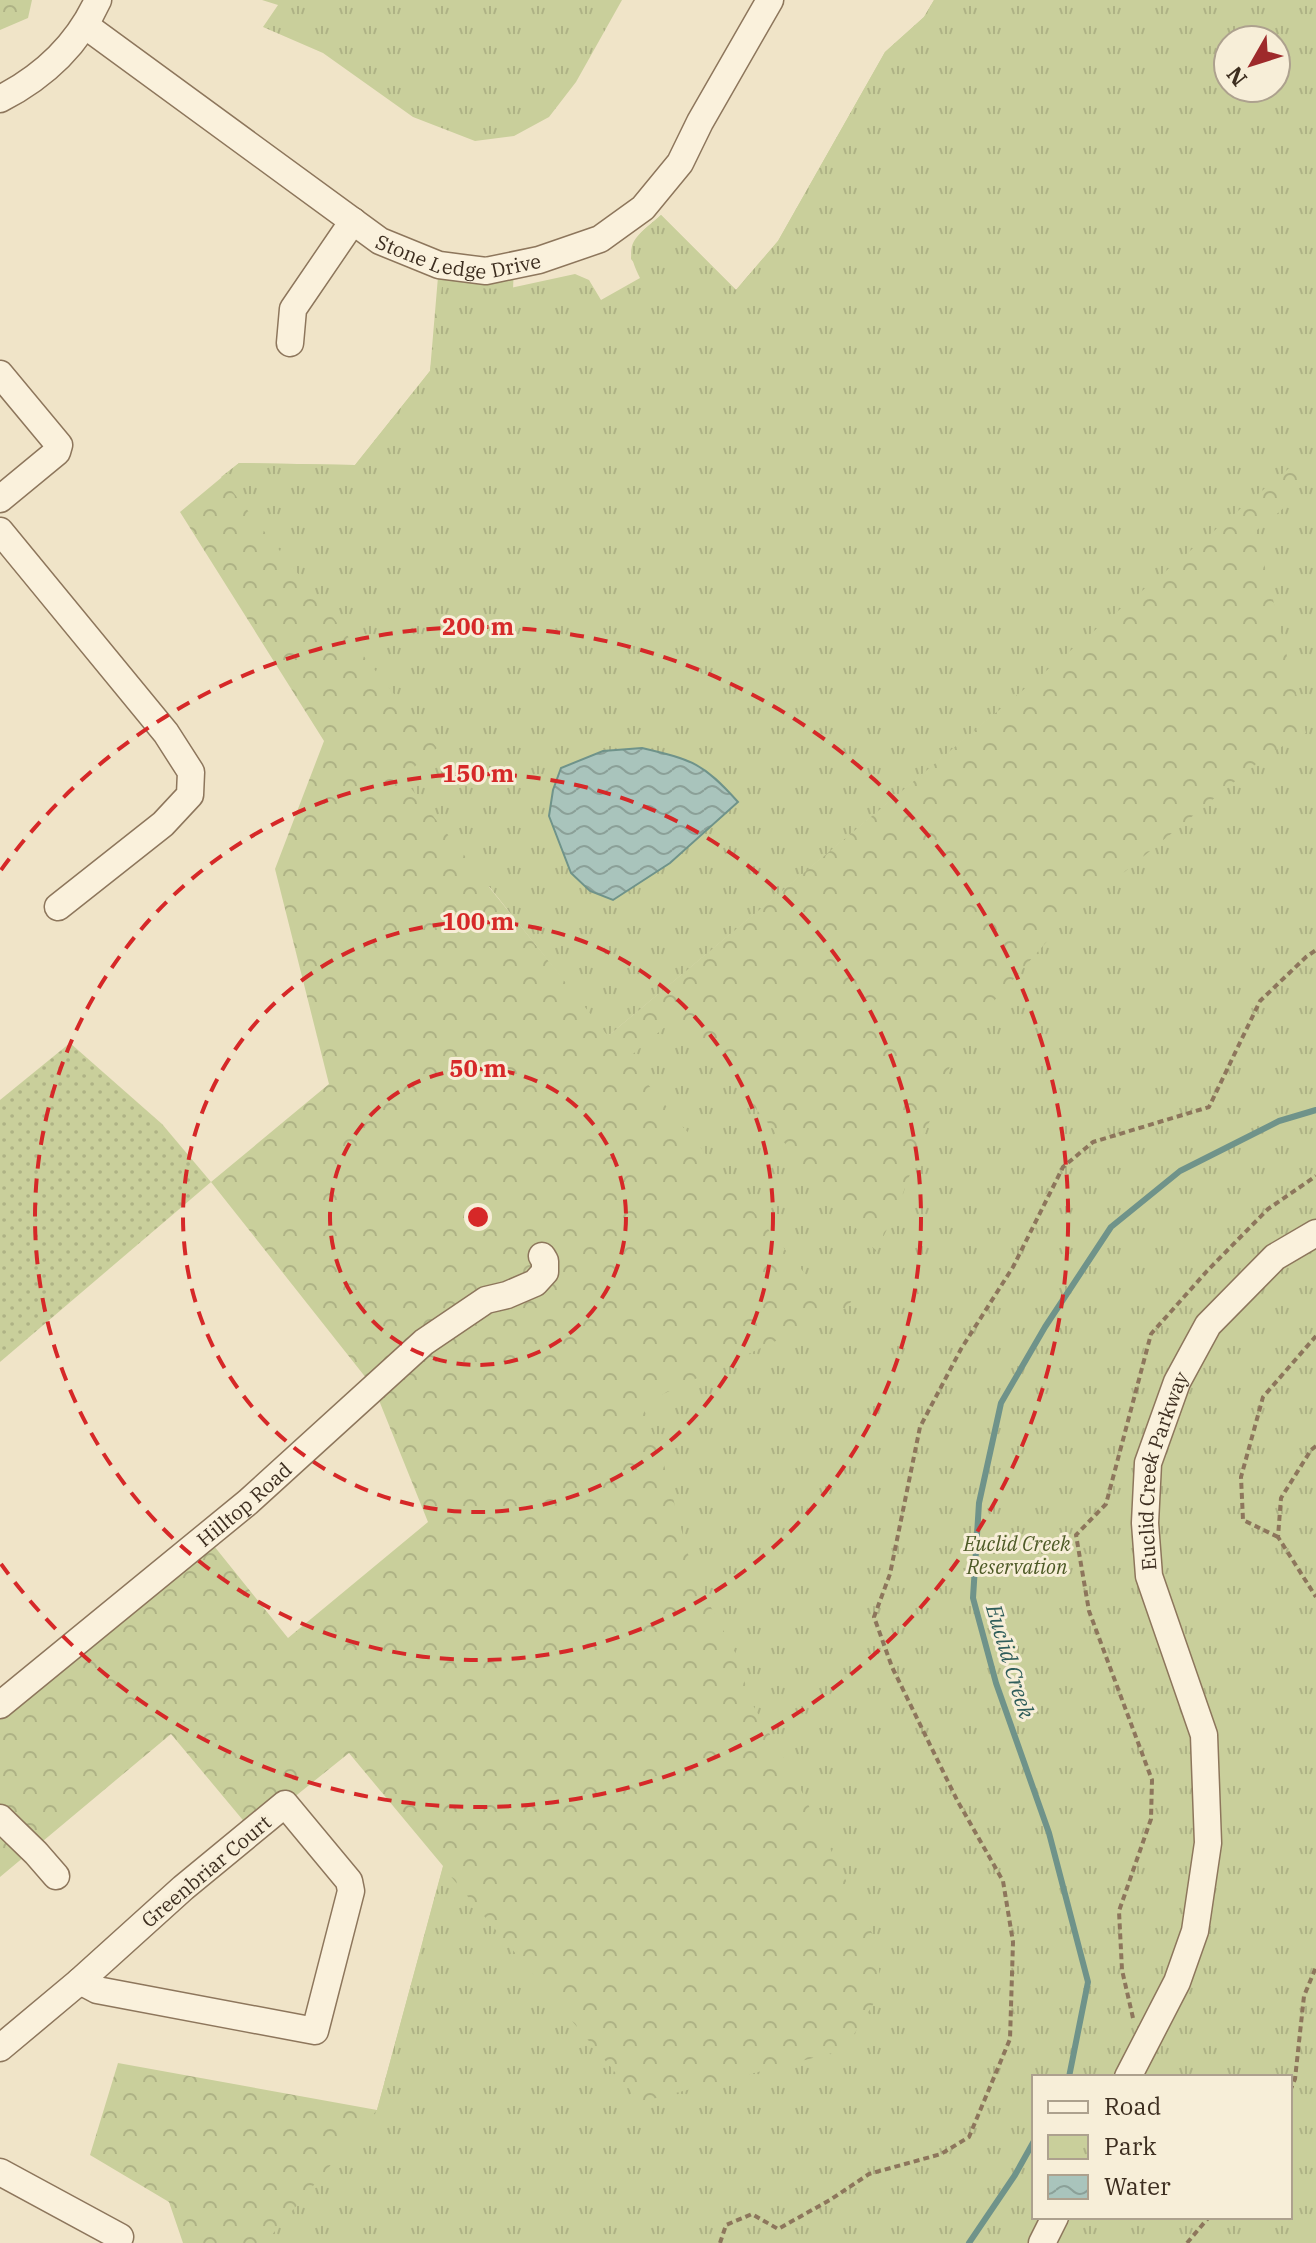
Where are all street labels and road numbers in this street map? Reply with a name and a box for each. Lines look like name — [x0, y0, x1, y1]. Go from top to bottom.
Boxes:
street label: Stone Ledge Drive — [372, 227, 543, 284]
street label: Euclid Creek Parkway — [1132, 1366, 1194, 1572]
street label: Hilltop Road — [191, 1456, 297, 1552]
street label: Greenbriar Court — [135, 1809, 277, 1933]

